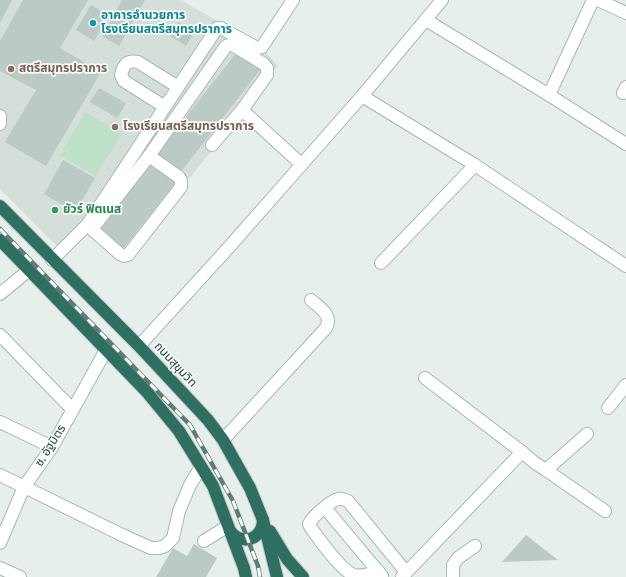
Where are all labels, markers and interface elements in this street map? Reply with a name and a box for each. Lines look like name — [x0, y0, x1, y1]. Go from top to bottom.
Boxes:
place label: อาคารอำนวยการ โรงเรียนสตรีสมุทรปราการ — [101, 8, 232, 38]
marker: อาคารอำนวยการ โรงเรียนสตรีสมุทรปราการ — [88, 18, 98, 28]
place label: สตรีสมุทรปราการ — [19, 61, 107, 77]
marker: สตรีสมุทรปราการ — [6, 64, 16, 74]
place label: โรงเรียนสตรีสมุทรปราการ — [123, 119, 254, 135]
marker: โรงเรียนสตรีสมุทรปราการ — [110, 122, 120, 132]
place label: ยัวร์ ฟิตเนส — [63, 202, 121, 218]
marker: ยัวร์ ฟิตเนส — [50, 205, 60, 215]
street label: ถนนสุขุมวิท — [150, 339, 200, 391]
street label: ซ. อัฐมิตร — [32, 422, 70, 470]

